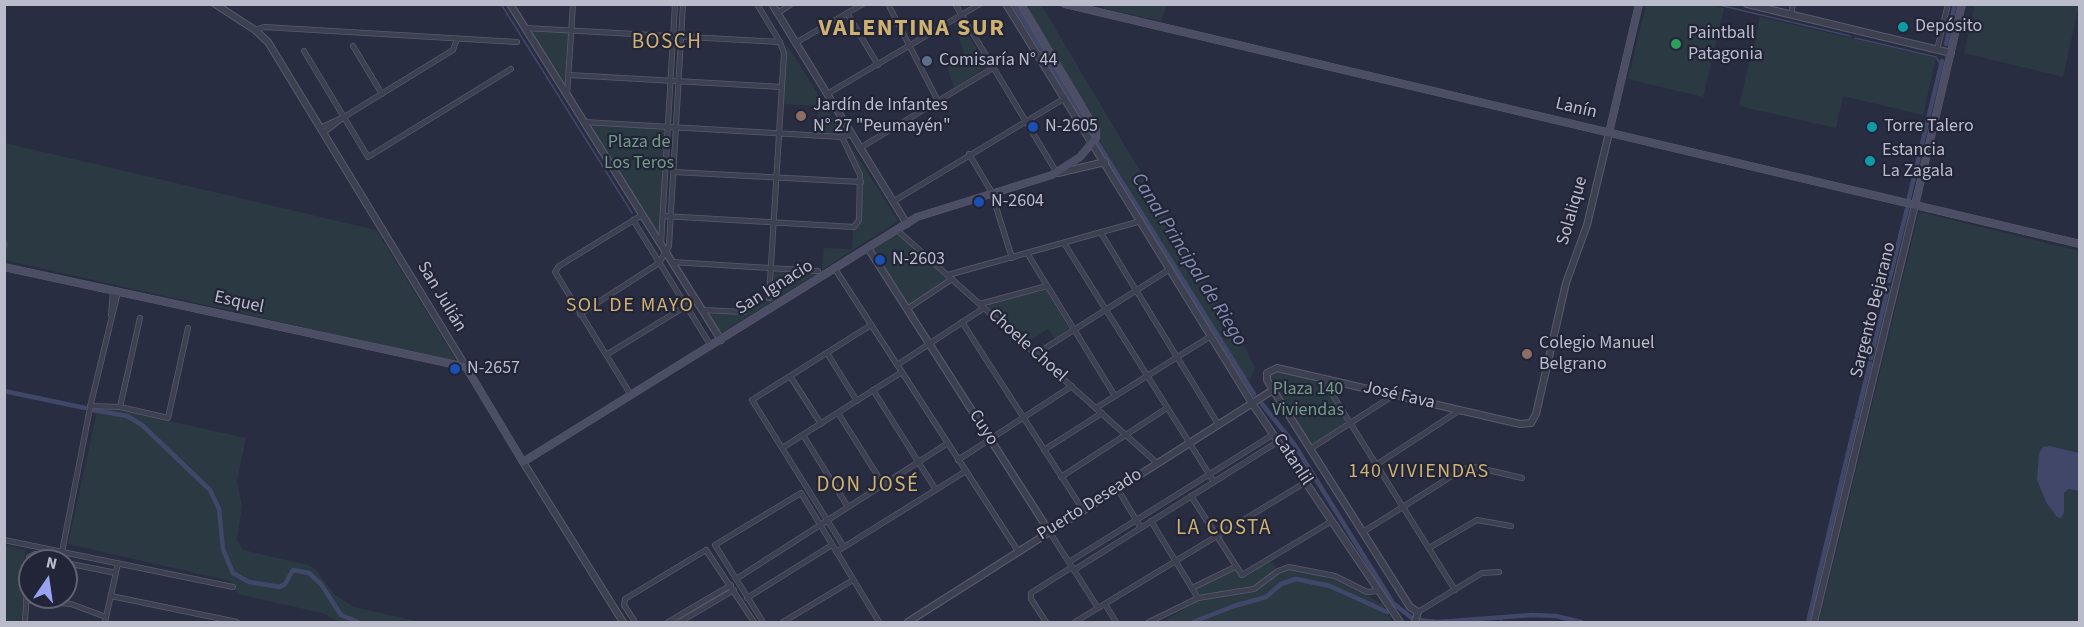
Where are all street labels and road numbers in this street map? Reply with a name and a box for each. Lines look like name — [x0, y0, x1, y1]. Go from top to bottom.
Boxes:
street label: Lanín — [1553, 94, 1599, 124]
street label: Solalique — [1553, 174, 1593, 248]
street label: Sargento Bejarano — [1847, 240, 1901, 380]
street label: San Ignacio — [732, 256, 818, 320]
street label: San Julián — [412, 258, 470, 336]
street label: Esquel — [212, 287, 266, 319]
street label: Choele Choel — [983, 305, 1071, 387]
street label: José Fava — [1361, 377, 1437, 415]
street label: Cuyo — [964, 406, 1002, 450]
street label: Catanlil — [1267, 430, 1317, 490]
street label: Puerto Deseado — [1034, 464, 1146, 546]

